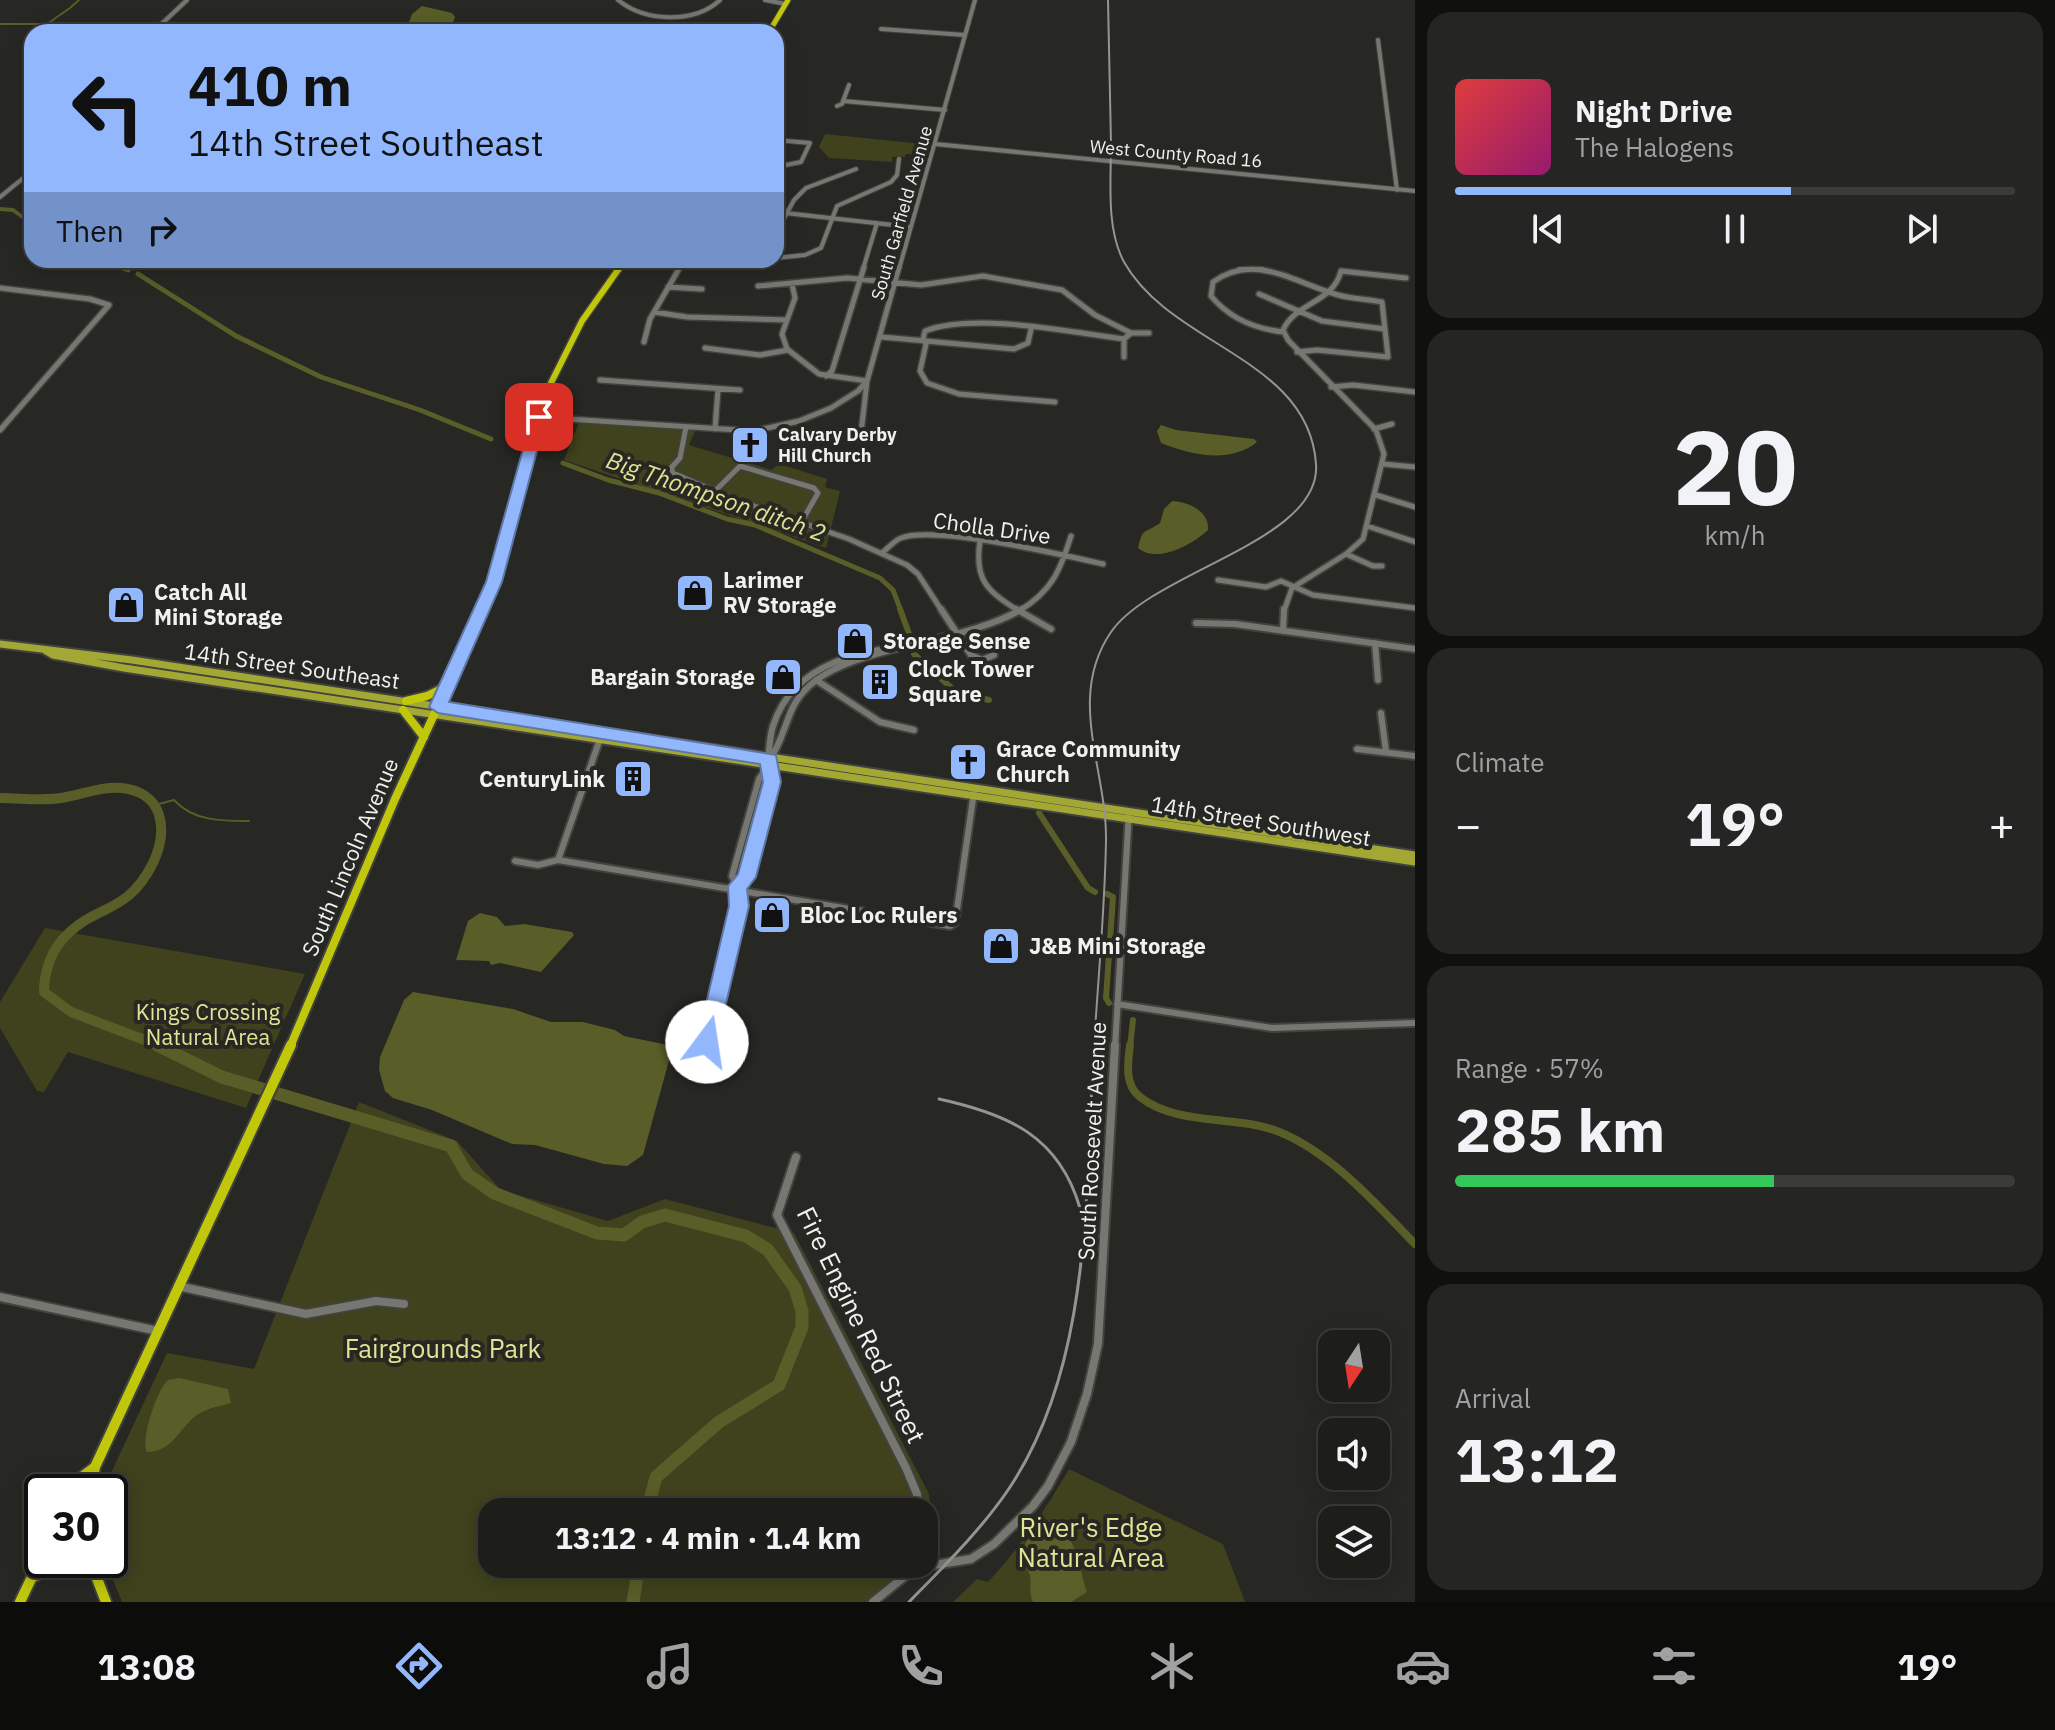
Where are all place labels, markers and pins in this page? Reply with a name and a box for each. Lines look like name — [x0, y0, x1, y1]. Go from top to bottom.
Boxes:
pin — [505, 383, 573, 451]
place label: Calvary Derby Hill Church — [778, 423, 897, 467]
church icon: Calvary Derby Hill Church — [729, 424, 771, 466]
place label: Larimer RV Storage — [723, 565, 837, 619]
shop icon: Larimer RV Storage — [674, 572, 716, 614]
place label: Catch All Mini Storage — [154, 577, 283, 631]
shop icon: Catch All Mini Storage — [105, 584, 147, 626]
shop icon: Storage Sense — [834, 620, 876, 662]
place label: Storage Sense — [883, 626, 1031, 655]
place label: Clock Tower Square — [908, 654, 1034, 708]
shop icon: Bargain Storage — [762, 656, 804, 698]
building icon: Clock Tower Square — [859, 661, 901, 703]
place label: Bargain Storage — [590, 662, 755, 691]
place label: Grace Community Church — [996, 734, 1181, 788]
church icon: Grace Community Church — [947, 741, 989, 783]
building icon: CenturyLink — [612, 758, 654, 800]
place label: CenturyLink — [479, 764, 605, 793]
shop icon: Bloc Loc Rulers — [751, 894, 793, 936]
place label: Bloc Loc Rulers — [800, 900, 958, 929]
shop icon: J&B Mini Storage — [980, 925, 1022, 967]
place label: J&B Mini Storage — [1029, 931, 1206, 960]

